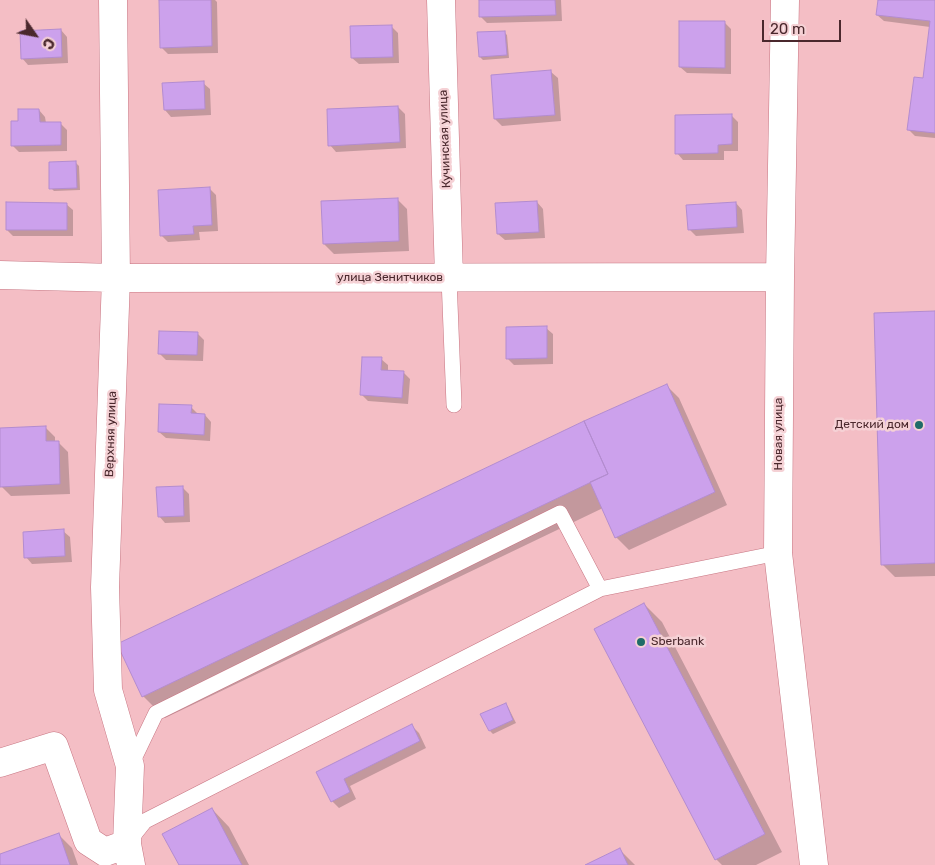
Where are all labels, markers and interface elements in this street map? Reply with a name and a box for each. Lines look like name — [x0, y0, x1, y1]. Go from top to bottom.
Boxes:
north arrow — [10, 10, 60, 60]
scale bar — [765, 10, 844, 42]
text: 20 m — [770, 20, 805, 38]
text: С — [38, 35, 58, 52]
street label: Кучинская улица — [436, 90, 454, 188]
street label: улица Зенитчиков — [337, 271, 443, 285]
street label: Верхняя улица — [102, 391, 120, 477]
street label: Новая улица — [772, 398, 786, 470]
place label: Детский дом — [835, 418, 909, 432]
marker: Детский дом — [913, 419, 925, 431]
place label: Sberbank — [651, 635, 704, 649]
marker: Sberbank — [635, 636, 647, 648]

